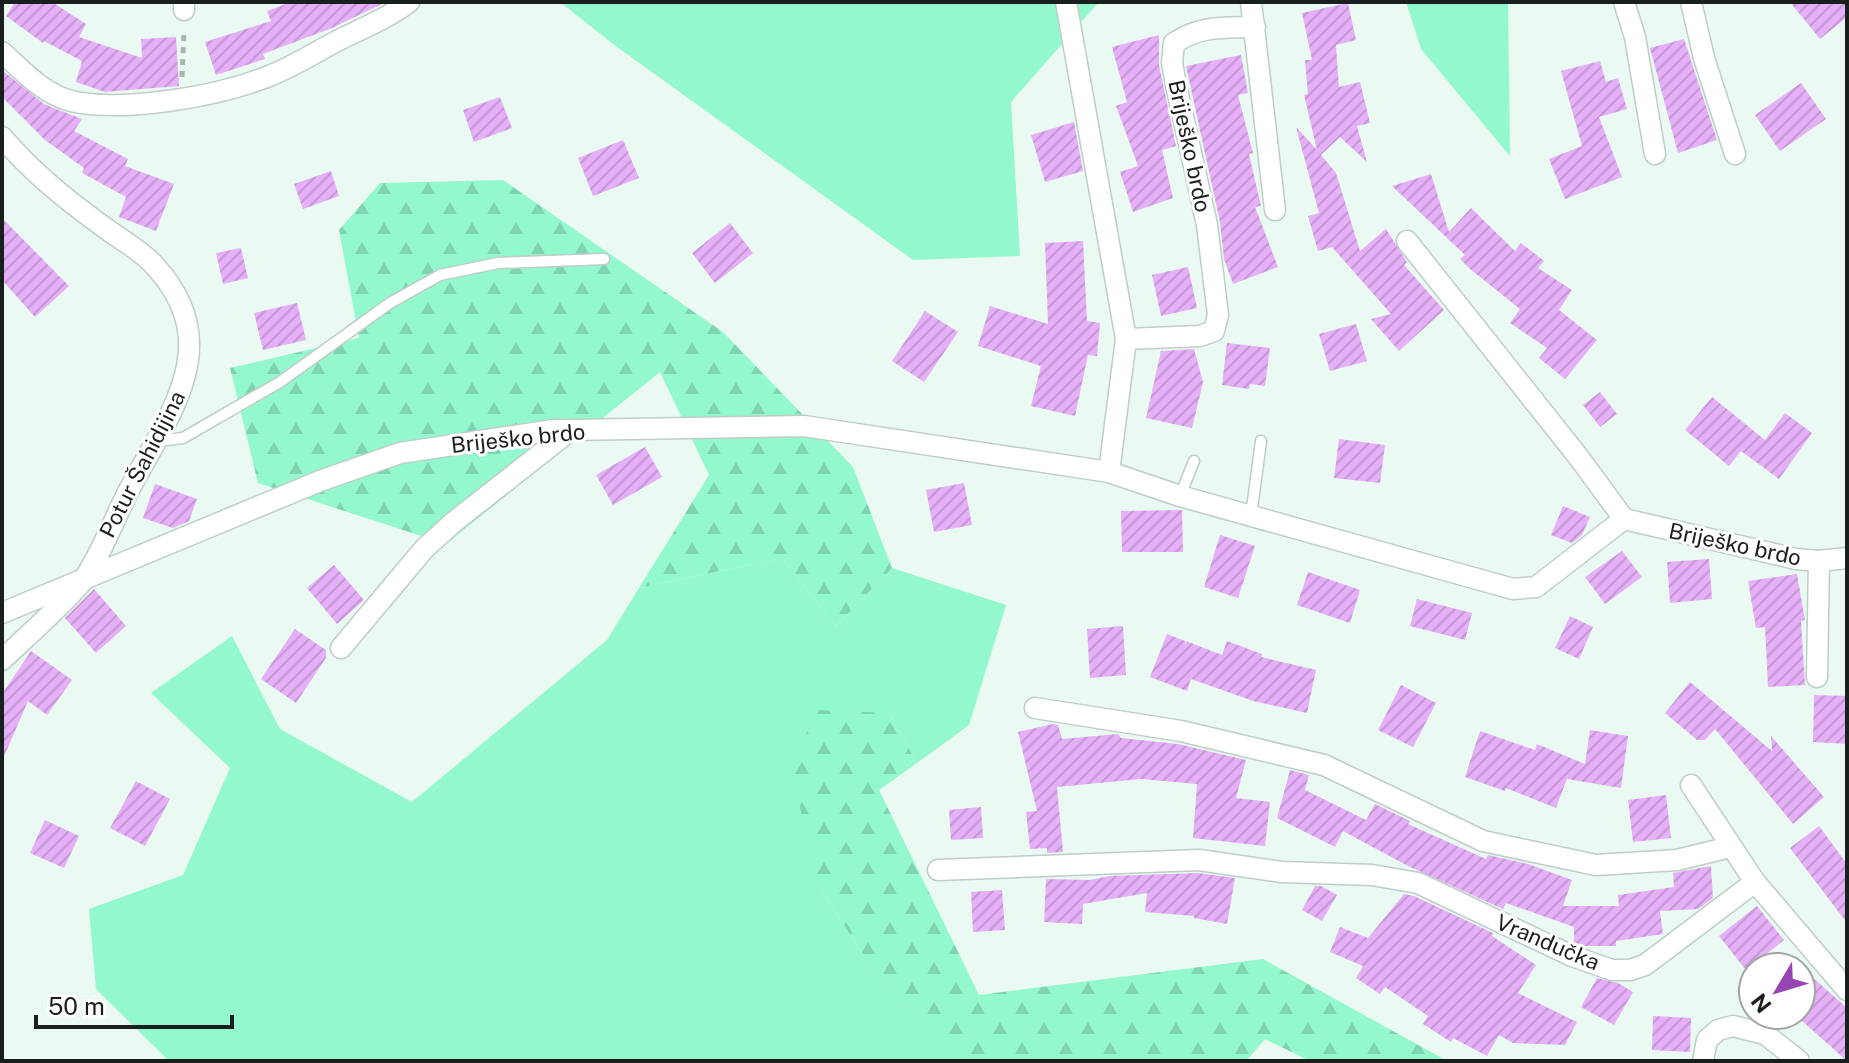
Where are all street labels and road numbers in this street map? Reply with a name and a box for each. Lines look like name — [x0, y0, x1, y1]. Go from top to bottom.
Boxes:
street label: Briješko brdo — [1163, 77, 1217, 215]
street label: Potur Šahidijina — [94, 386, 190, 542]
street label: Briješko brdo — [450, 418, 586, 458]
street label: Briješko brdo — [1666, 517, 1804, 571]
street label: Vrandučka — [1492, 909, 1604, 975]

